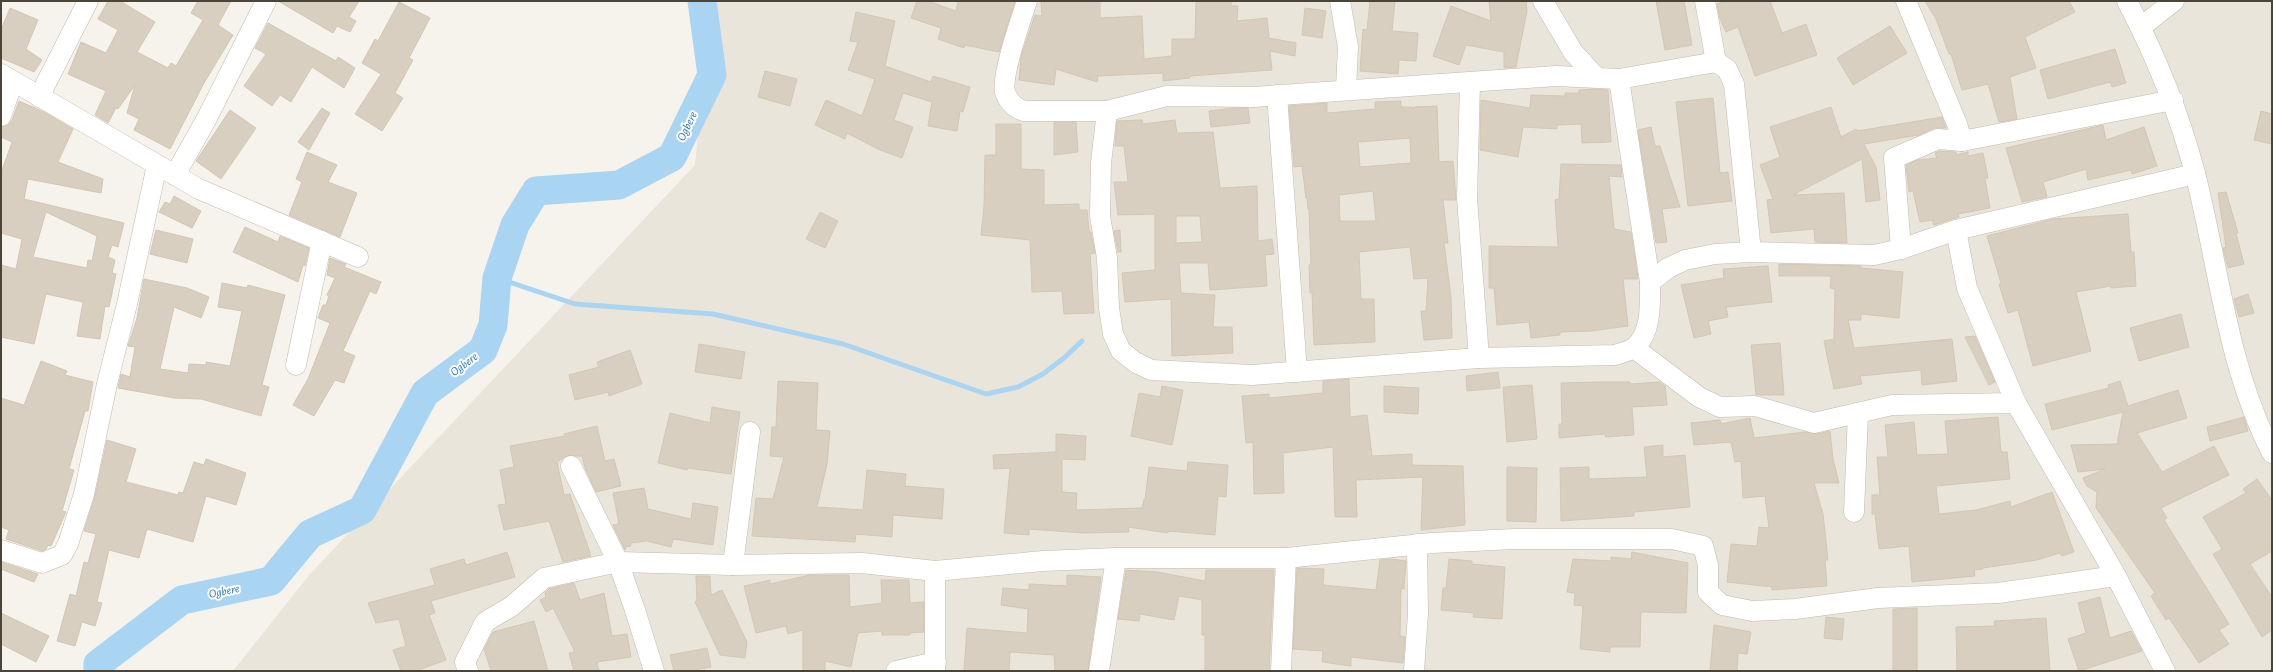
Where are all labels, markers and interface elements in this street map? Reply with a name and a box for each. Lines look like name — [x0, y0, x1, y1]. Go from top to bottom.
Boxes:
water label: Ogbere — [675, 109, 699, 143]
water label: Ogbere — [448, 350, 480, 378]
water label: Ogbere — [208, 582, 241, 600]

